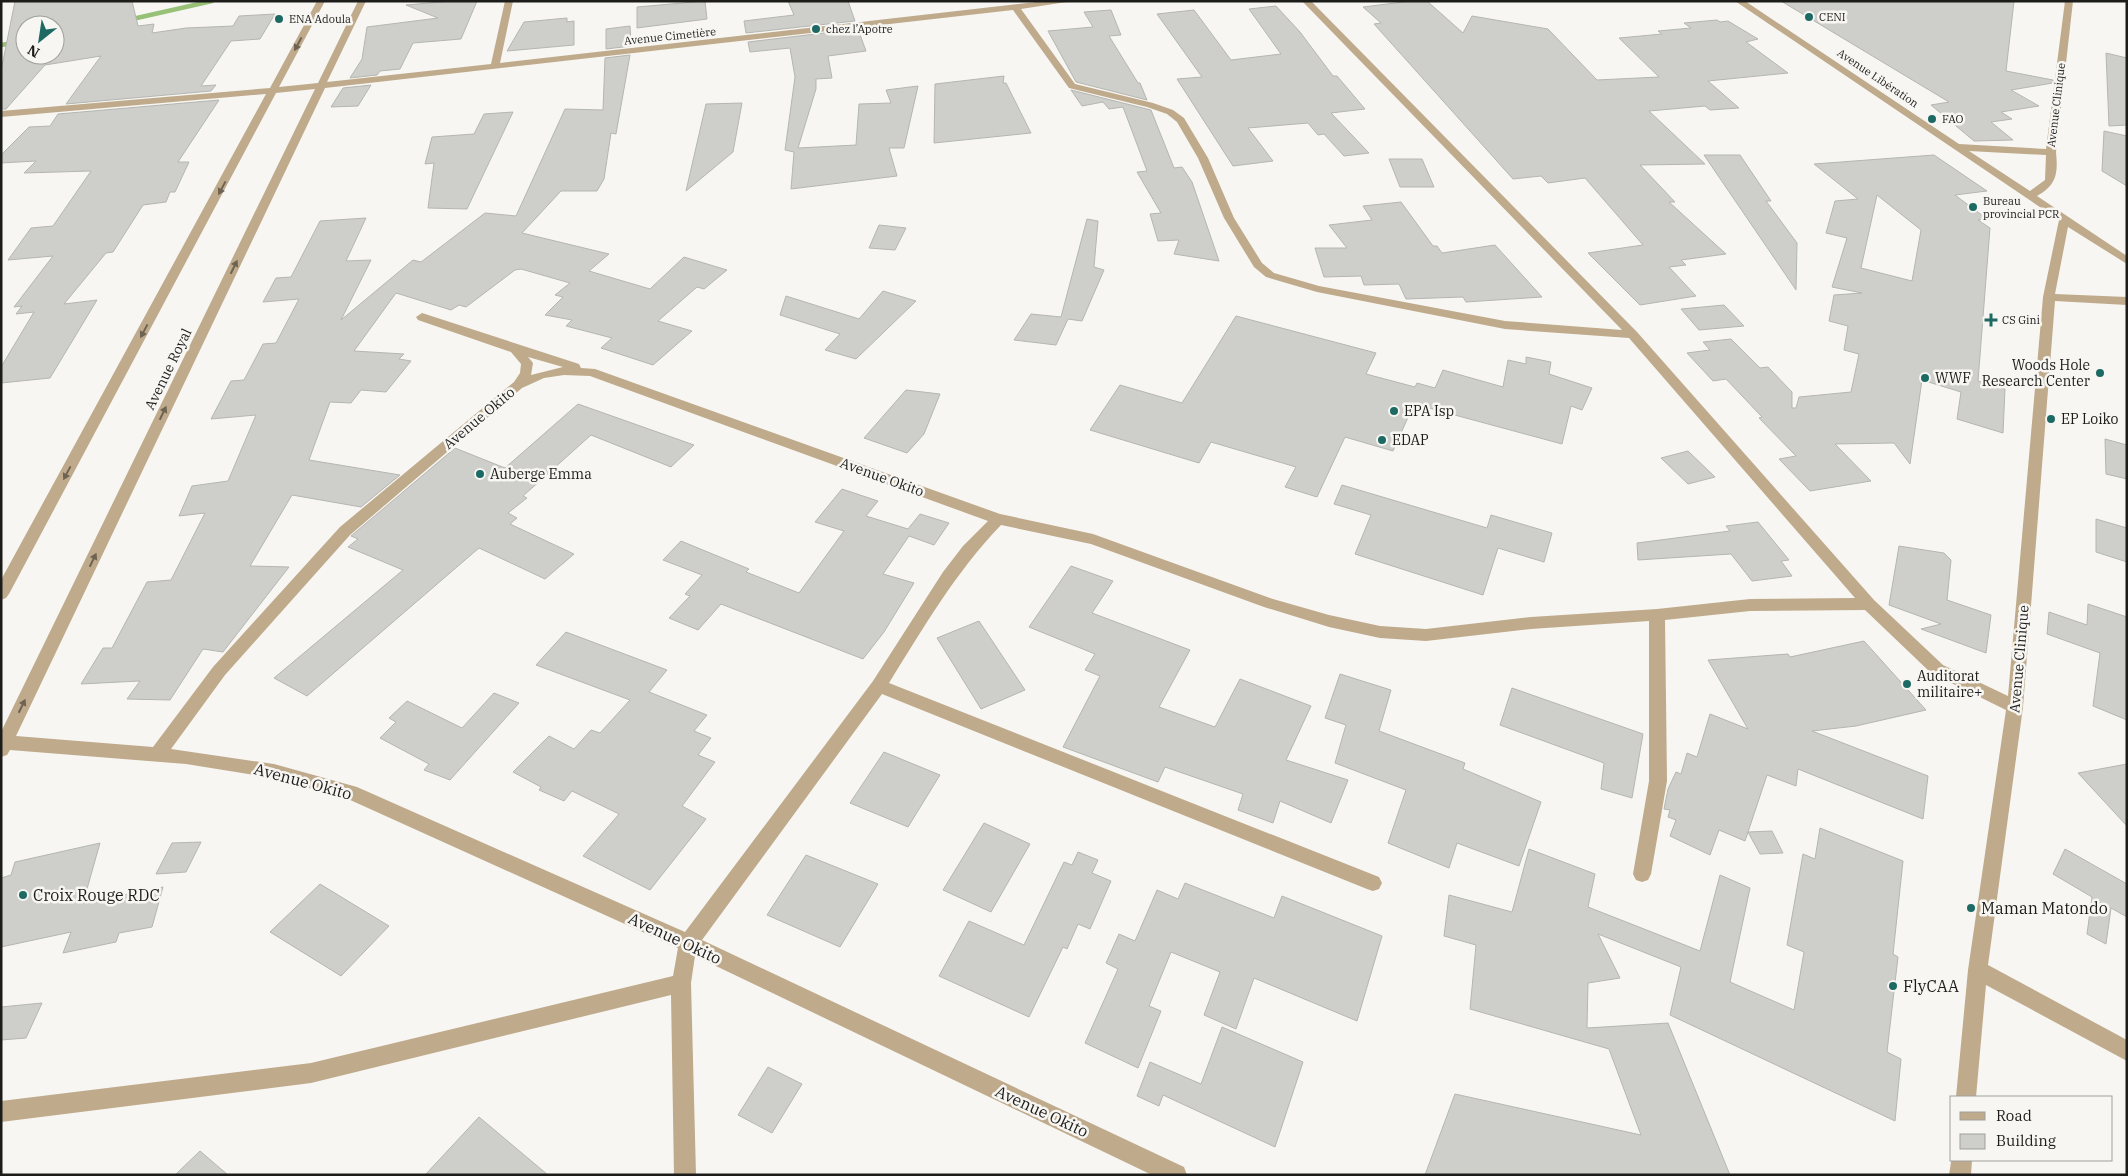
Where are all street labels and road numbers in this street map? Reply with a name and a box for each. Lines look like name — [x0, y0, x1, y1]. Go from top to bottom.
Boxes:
street label: Avenue Cimetière — [623, 24, 717, 48]
street label: Avenue Libération — [1835, 46, 1921, 110]
street label: Avenue Clinique — [2044, 62, 2068, 148]
street label: Avenue Royal — [140, 325, 196, 413]
street label: Avenue Okito — [440, 383, 519, 453]
street label: Avenue Okito — [838, 454, 926, 501]
street label: Avenue Clinique — [2005, 604, 2033, 714]
street label: Avenue Okito — [252, 758, 354, 804]
street label: Avenue Okito — [625, 908, 725, 968]
street label: Avenue Okito — [992, 1081, 1092, 1141]

